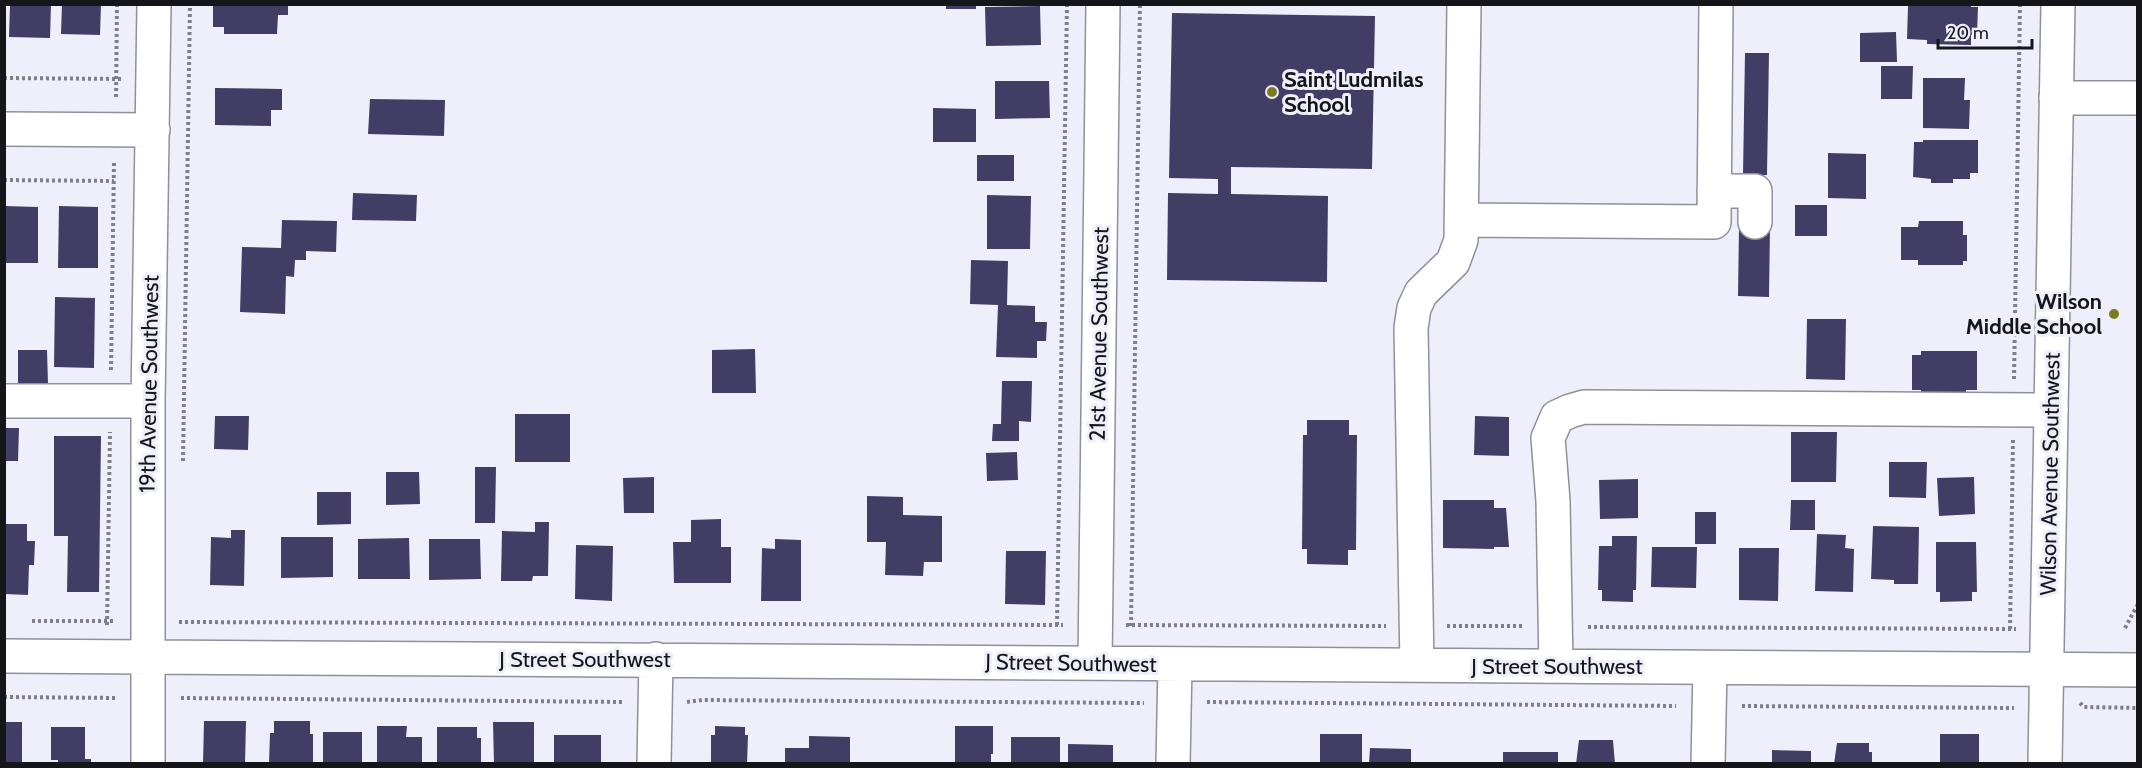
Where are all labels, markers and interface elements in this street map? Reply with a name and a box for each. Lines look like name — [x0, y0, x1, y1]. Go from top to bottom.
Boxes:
scale bar — [1938, 12, 2032, 50]
text: 20 m — [1947, 22, 1989, 44]
place label: Saint Ludmilas School — [1284, 66, 1424, 118]
marker: Saint Ludmilas School — [1265, 85, 1279, 99]
street label: 21st Avenue Southwest — [1084, 226, 1114, 441]
street label: 19th Avenue Southwest — [134, 274, 164, 493]
place label: Wilson Middle School — [1966, 288, 2102, 340]
marker: Wilson Middle School — [2107, 307, 2121, 321]
street label: Wilson Avenue Southwest — [2034, 352, 2066, 596]
street label: J Street Southwest — [498, 646, 671, 673]
street label: J Street Southwest — [984, 648, 1157, 678]
street label: J Street Southwest — [1470, 653, 1643, 680]

